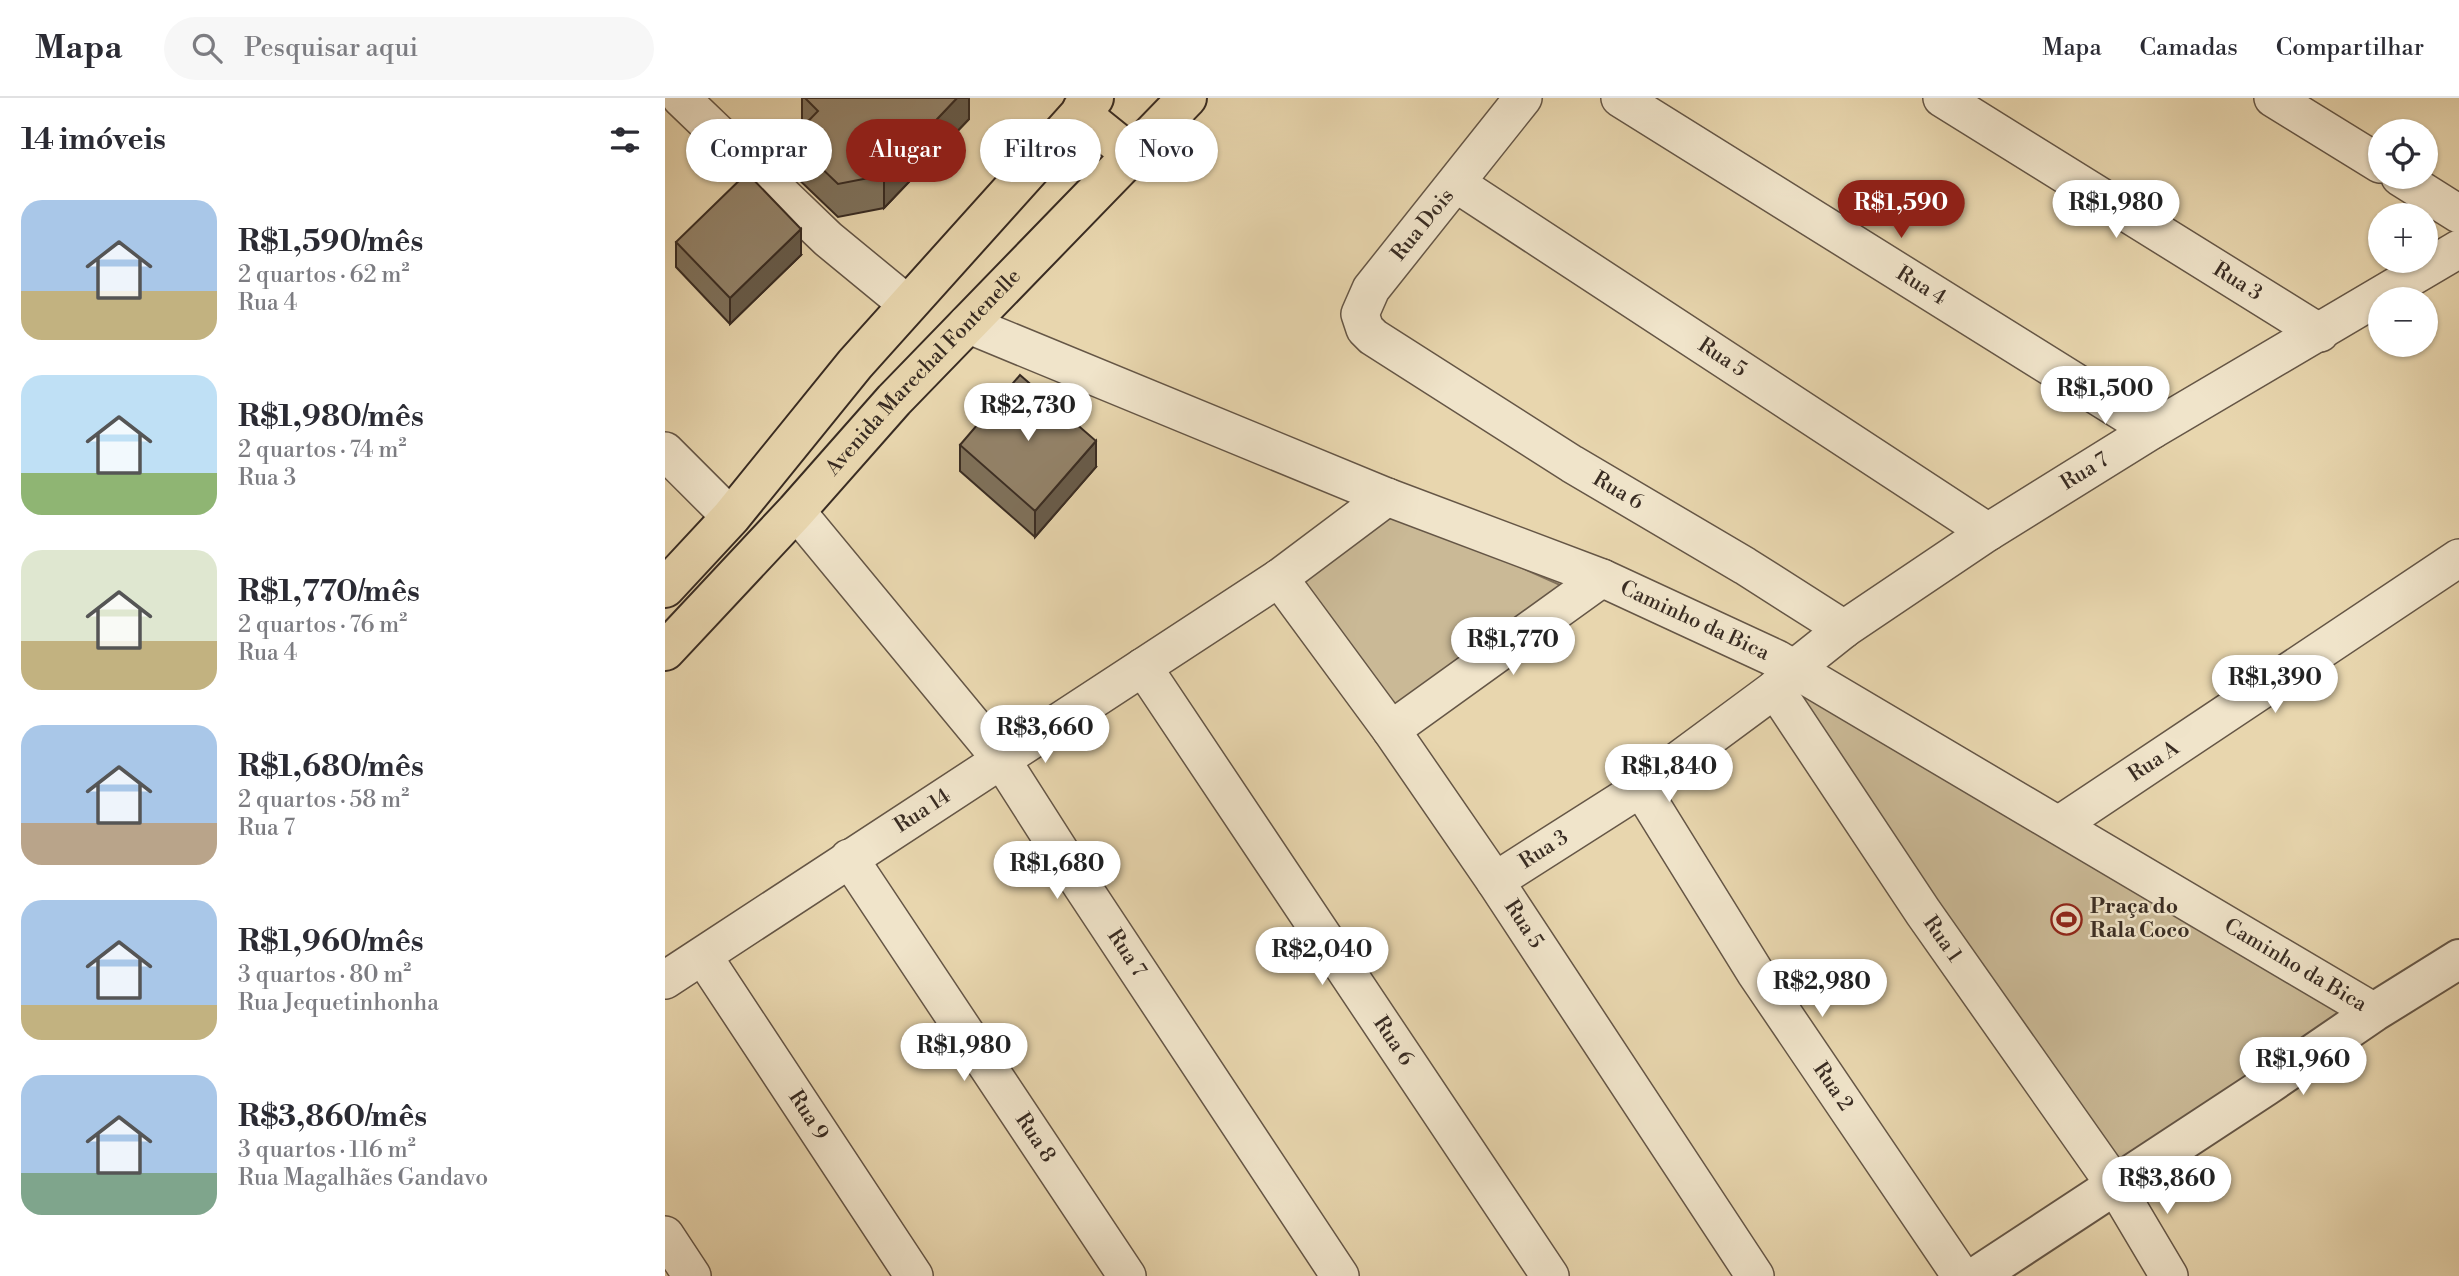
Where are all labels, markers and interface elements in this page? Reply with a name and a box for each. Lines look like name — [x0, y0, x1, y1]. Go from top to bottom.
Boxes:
search box — [164, 17, 654, 80]
text: Mapa — [35, 28, 122, 69]
icon: search — [188, 29, 226, 67]
text: Pesquisar aqui — [244, 32, 418, 64]
text: Mapa — [2042, 33, 2102, 63]
text: Camadas — [2140, 33, 2238, 63]
text: Compartilhar — [2276, 33, 2424, 63]
chip: Comprar — [686, 119, 832, 182]
chip: Alugar — [846, 119, 966, 182]
chip: Filtros — [980, 119, 1101, 182]
chip: Novo — [1115, 119, 1218, 182]
map controls — [2368, 119, 2438, 357]
button: locate — [2368, 119, 2438, 189]
text: 14 imóveis — [21, 121, 166, 159]
icon: filters — [606, 121, 644, 159]
pin: R$1,590 — [1836, 180, 1966, 240]
pin: R$1,980 — [2051, 180, 2181, 240]
street label: Rua Dois — [1386, 184, 1460, 266]
text: R$1,590 — [1854, 189, 1948, 217]
text: R$1,980 — [2069, 189, 2163, 217]
button: + — [2368, 203, 2438, 273]
text: R$1,590/mês — [238, 223, 423, 261]
icon: home — [77, 228, 161, 312]
street label: Rua 3 — [2208, 257, 2267, 307]
text: 2 quartos · 62 m² — [238, 261, 410, 289]
street label: Rua 4 — [1891, 261, 1951, 311]
street label: Avenida Marechal Fontenelle — [819, 264, 1027, 482]
button: − — [2368, 287, 2438, 357]
text: Rua 4 — [238, 289, 297, 317]
street label: Rua 5 — [1693, 332, 1751, 383]
pin: R$1,500 — [2040, 366, 2170, 426]
text: R$1,500 — [2057, 375, 2153, 403]
pin: R$2,730 — [963, 384, 1093, 443]
text: R$2,730 — [980, 392, 1076, 420]
text: R$1,980/mês — [238, 398, 424, 436]
icon: home — [77, 403, 161, 487]
text: 2 quartos · 74 m² — [238, 436, 406, 464]
street label: Rua 7 — [2056, 447, 2114, 497]
text: Rua 3 — [238, 464, 296, 492]
street label: Rua 6 — [1588, 466, 1648, 516]
text: R$1,770/mês — [238, 573, 420, 611]
street label: Caminho da Bica — [1616, 575, 1774, 667]
icon: home — [77, 578, 161, 662]
text: 2 quartos · 76 m² — [238, 611, 407, 639]
pin: R$1,770 — [1448, 618, 1578, 677]
text: R$1,770 — [1467, 626, 1559, 654]
text: Rua 4 — [238, 639, 297, 667]
pin: R$1,390 — [2210, 656, 2340, 715]
text: R$1,390 — [2228, 664, 2322, 692]
pin: R$3,660 — [980, 706, 1110, 765]
text: R$3,660 — [996, 714, 1094, 742]
street label: Rua A — [2123, 735, 2185, 788]
pin: R$1,840 — [1604, 744, 1734, 804]
text: R$1,680/mês — [238, 748, 424, 786]
icon: home — [77, 753, 161, 837]
text: R$1,840 — [1621, 753, 1717, 781]
street label: Rua 14 — [890, 783, 956, 839]
text: 2 quartos · 58 m² — [238, 786, 409, 814]
text: Rua 7 — [238, 814, 295, 842]
street label: Rua 3 — [1515, 825, 1573, 875]
pin: R$1,680 — [992, 842, 1122, 901]
text: R$1,680 — [1010, 850, 1104, 878]
place label: Praça do Rala Coco — [2090, 894, 2190, 944]
street label: Rua 5 — [1498, 895, 1549, 954]
sports icon: Praça do Rala Coco — [2050, 902, 2084, 936]
street label: Rua 1 — [1917, 911, 1967, 967]
street label: Caminho da Bica — [2219, 913, 2372, 1018]
text: R$1,960/mês — [238, 923, 424, 961]
street label: Rua 7 — [1101, 924, 1152, 982]
icon: home — [77, 928, 161, 1012]
pin: R$2,040 — [1257, 928, 1387, 987]
text: R$2,040 — [1272, 936, 1373, 964]
pin: R$2,980 — [1757, 960, 1887, 1019]
text: 3 quartos · 80 m² — [238, 961, 411, 989]
text: R$2,980 — [1773, 968, 1871, 996]
text: Rua Jequetinhonha — [238, 989, 439, 1017]
street label: Rua 6 — [1367, 1011, 1419, 1071]
pin: R$1,980 — [899, 1024, 1029, 1083]
text: R$1,980 — [917, 1032, 1011, 1060]
pin: R$1,960 — [2238, 1038, 2368, 1097]
text: R$1,960 — [2256, 1046, 2350, 1074]
street label: Rua 2 — [1807, 1057, 1858, 1116]
street label: Rua 9 — [782, 1086, 834, 1145]
text: R$3,860/mês — [238, 1098, 427, 1136]
icon: home — [77, 1103, 161, 1187]
street label: Rua 8 — [1009, 1108, 1061, 1168]
text: 3 quartos · 116 m² — [238, 1136, 416, 1164]
pin: R$3,860 — [2102, 1156, 2232, 1216]
text: Rua Magalhães Gandavo — [238, 1164, 488, 1192]
text: R$3,860 — [2118, 1165, 2216, 1193]

